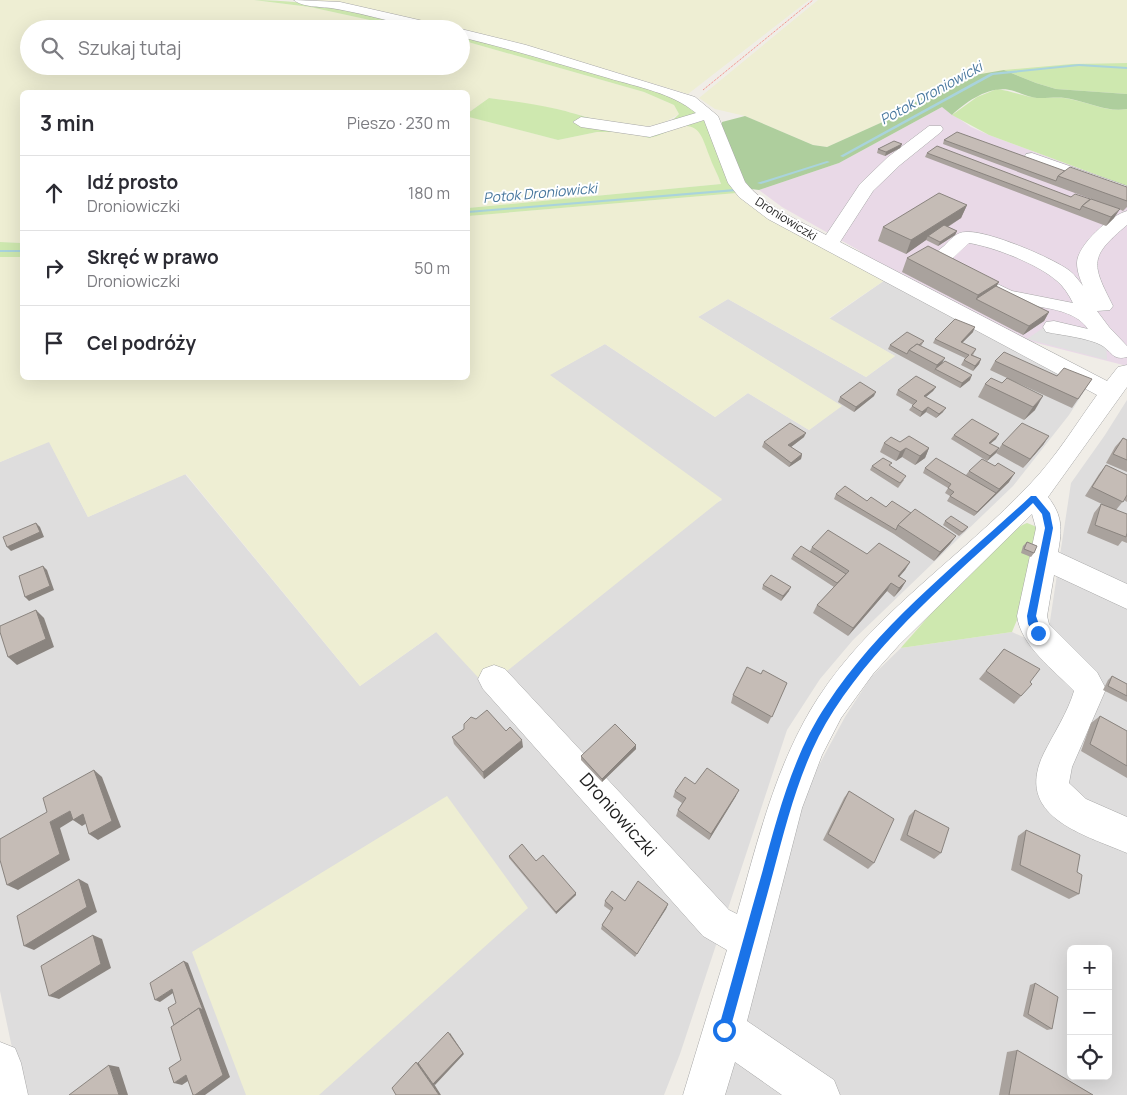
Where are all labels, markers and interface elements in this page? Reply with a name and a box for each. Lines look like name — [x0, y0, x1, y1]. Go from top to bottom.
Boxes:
search box — [20, 20, 470, 75]
icon: search — [38, 34, 66, 62]
text: Szukaj tutaj — [78, 35, 181, 61]
water label: Potok Droniowicki — [876, 56, 987, 129]
text: 3 min — [40, 109, 94, 137]
text: Pieszo · 230 m — [347, 112, 450, 134]
text: Idź prosto — [87, 169, 178, 195]
water label: Potok Droniowicki — [482, 178, 599, 207]
icon: ahead — [40, 179, 68, 207]
text: 180 m — [408, 182, 450, 204]
street label: Droniowiczki — [752, 193, 820, 244]
text: Droniowiczki — [87, 195, 180, 217]
text: Skręć w prawo — [87, 244, 219, 270]
icon: right — [40, 254, 68, 282]
text: 50 m — [414, 257, 450, 279]
text: Droniowiczki — [87, 270, 180, 292]
icon: arrive — [40, 329, 68, 357]
text: Cel podróży — [87, 330, 196, 356]
route end — [1027, 622, 1050, 645]
street label: Droniowiczki — [575, 767, 663, 861]
map controls — [1067, 945, 1112, 1080]
button: + — [1067, 945, 1112, 990]
button: − — [1067, 990, 1112, 1035]
route start — [713, 1019, 736, 1042]
button: locate — [1067, 1035, 1112, 1080]

